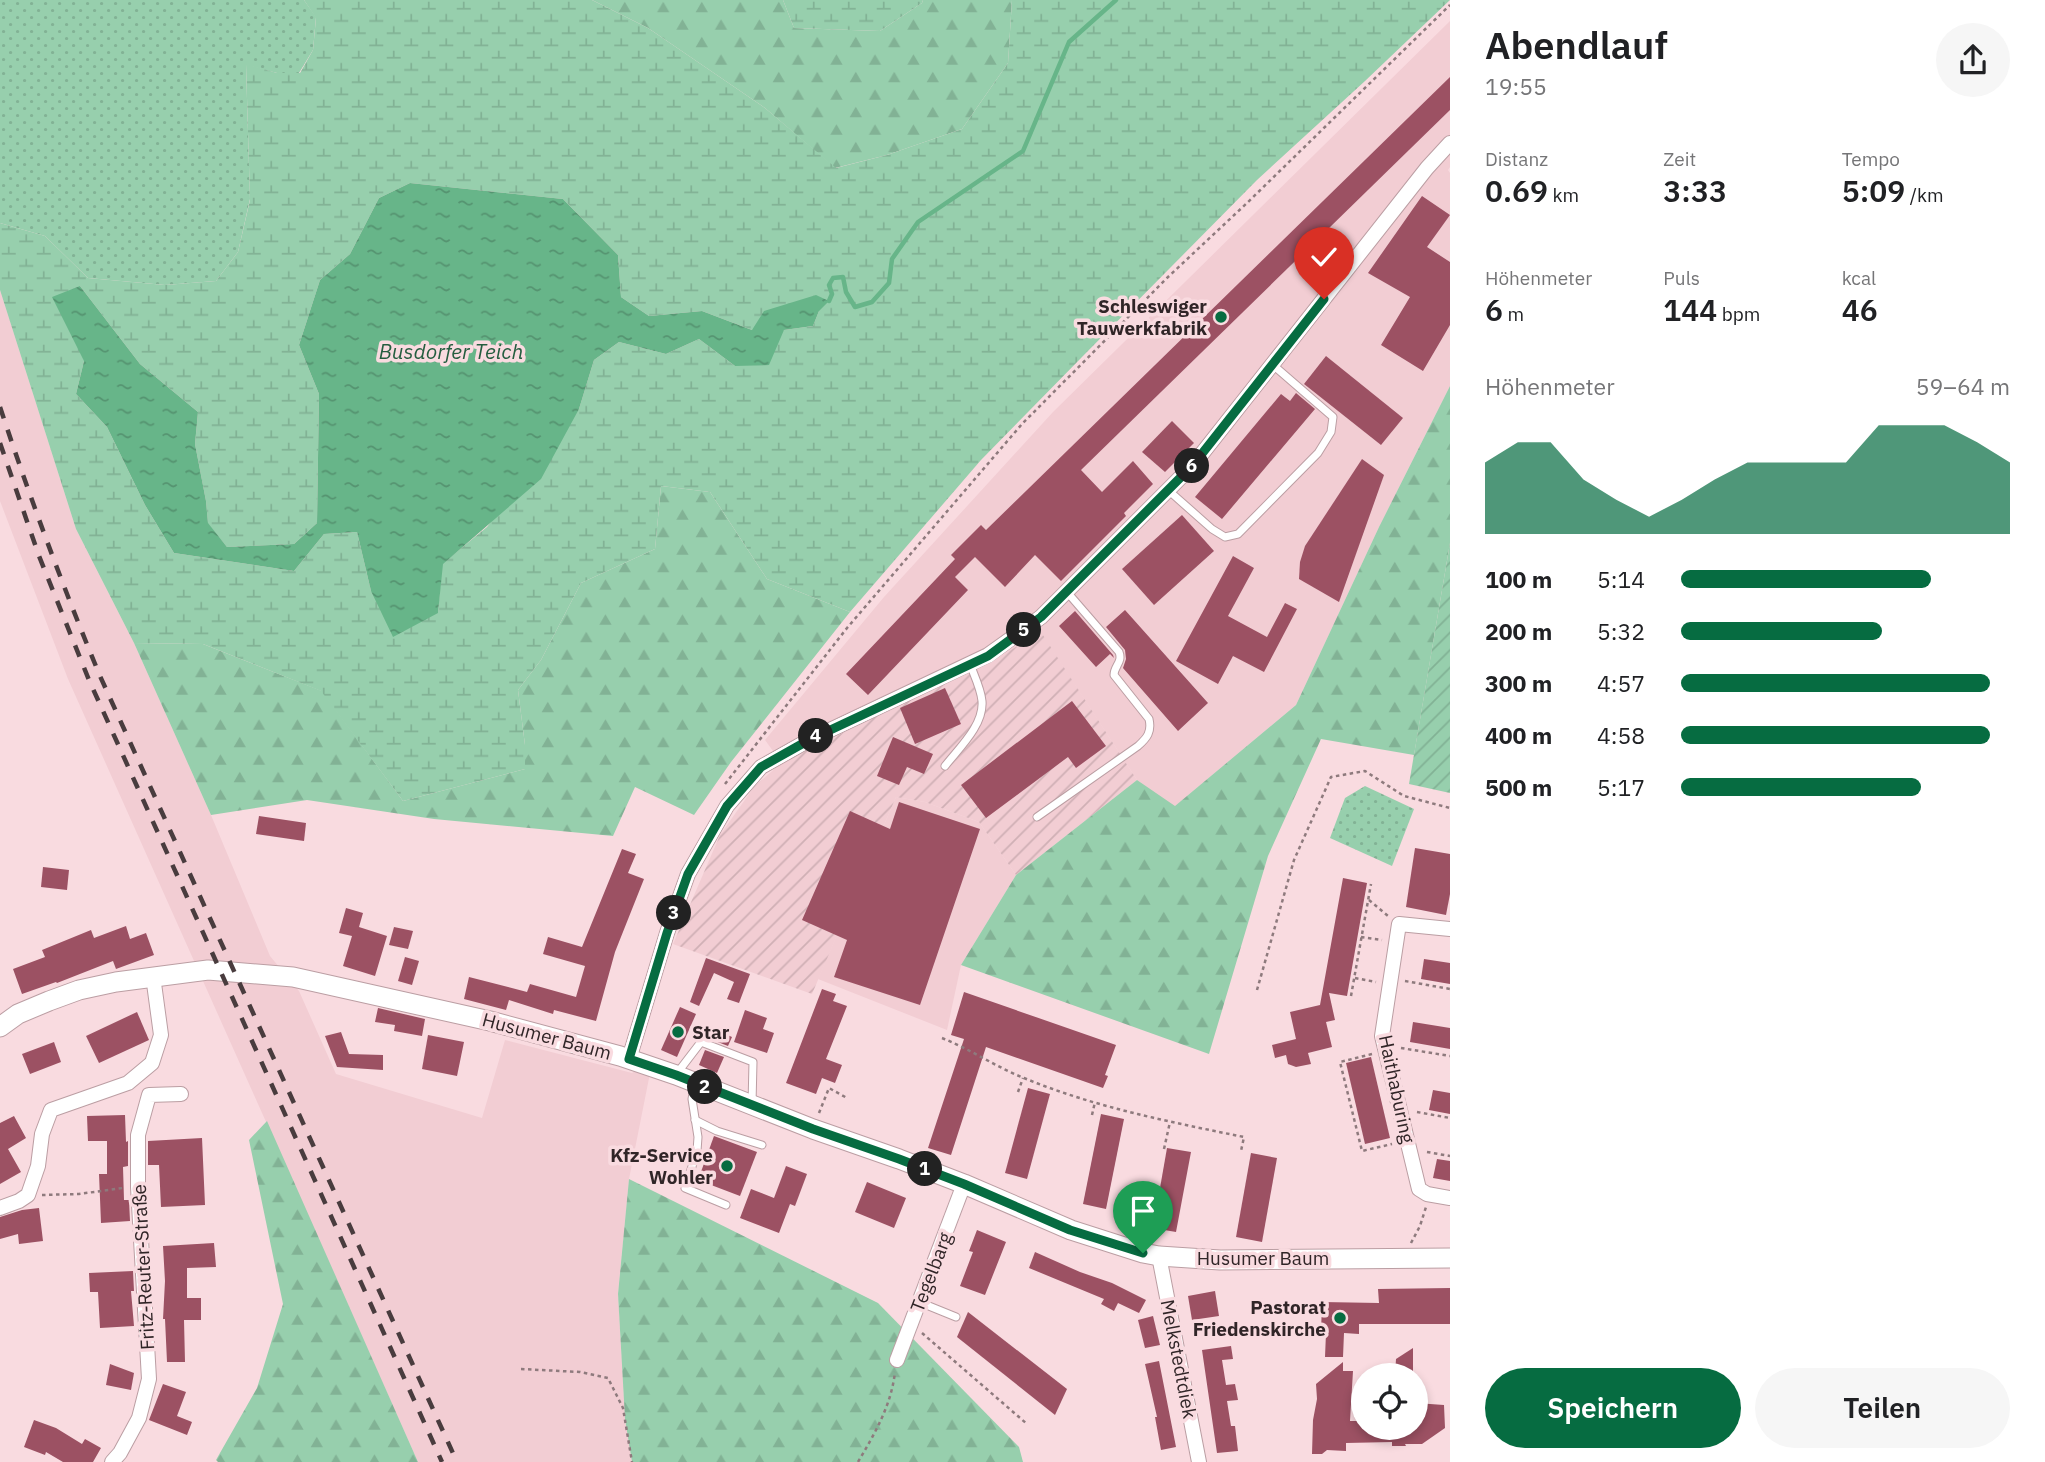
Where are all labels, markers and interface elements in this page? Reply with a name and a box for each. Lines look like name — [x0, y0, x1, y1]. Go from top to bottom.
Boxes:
text: Abendlauf — [1485, 20, 1668, 69]
button: share — [1936, 23, 2010, 97]
text: 19:55 — [1485, 71, 1547, 101]
text: Distanz — [1485, 147, 1548, 171]
text: Zeit — [1663, 147, 1696, 171]
text: Tempo — [1842, 147, 1900, 171]
text: 0.69 — [1485, 171, 1548, 210]
text: 3:33 — [1663, 171, 1727, 210]
text: 5:09 — [1842, 171, 1905, 210]
text: km — [1548, 183, 1579, 207]
text: /km — [1905, 183, 1944, 207]
pin — [1294, 227, 1354, 299]
icon: check — [1305, 238, 1343, 276]
text: Höhenmeter — [1485, 266, 1592, 290]
text: Puls — [1663, 266, 1700, 290]
text: kcal — [1842, 266, 1876, 290]
text: 6 — [1485, 290, 1503, 329]
text: 144 — [1663, 290, 1717, 329]
text: 46 — [1842, 290, 1878, 329]
place label: Schleswiger Tauwerkfabrik — [1077, 294, 1207, 340]
text: m — [1503, 302, 1524, 326]
text: bpm — [1717, 302, 1760, 326]
marker: Schleswiger Tauwerkfabrik — [1213, 309, 1229, 325]
water label: Busdorfer Teich — [379, 337, 523, 365]
text: Höhenmeter — [1485, 371, 1615, 401]
text: 59–64 m — [1916, 371, 2010, 401]
pin: 6 — [1174, 448, 1210, 484]
text: 6 — [1186, 453, 1197, 477]
text: 100 m — [1485, 564, 1552, 594]
text: 5:14 — [1597, 564, 1645, 594]
pin: 5 — [1006, 612, 1042, 648]
text: 200 m — [1485, 616, 1552, 646]
text: 5:32 — [1597, 616, 1645, 646]
text: 5 — [1018, 617, 1029, 641]
text: 300 m — [1485, 668, 1552, 698]
text: 4:57 — [1597, 668, 1645, 698]
pin: 4 — [798, 718, 834, 754]
text: 400 m — [1485, 720, 1552, 750]
text: 4:58 — [1597, 720, 1645, 750]
text: 4 — [810, 723, 821, 747]
text: 500 m — [1485, 772, 1552, 802]
text: 5:17 — [1597, 772, 1645, 802]
pin: 3 — [656, 895, 692, 930]
text: 3 — [668, 900, 679, 924]
street label: Husumer Baum — [480, 1007, 614, 1065]
place label: Star — [692, 1020, 730, 1044]
marker: Star — [670, 1024, 686, 1040]
street label: Haithaburing — [1374, 1033, 1420, 1145]
pin: 2 — [688, 1070, 722, 1104]
text: 2 — [699, 1074, 710, 1098]
place label: Kfz-Service Wohler — [610, 1143, 713, 1189]
pin: 1 — [908, 1152, 942, 1186]
text: 1 — [919, 1156, 930, 1180]
marker: Kfz-Service Wohler — [719, 1158, 735, 1174]
pin — [1113, 1181, 1173, 1253]
street label: Fritz-Reuter-Straße — [127, 1184, 159, 1350]
icon: arrive — [1124, 1192, 1162, 1230]
street label: Tegelbarg — [905, 1229, 957, 1315]
street label: Husumer Baum — [1197, 1246, 1329, 1270]
place label: Pastorat Friedenskirche — [1193, 1295, 1326, 1341]
street label: Melkstedtdiek — [1156, 1297, 1202, 1421]
marker: Pastorat Friedenskirche — [1332, 1310, 1348, 1326]
map controls — [1351, 1363, 1428, 1440]
button: locate — [1351, 1363, 1428, 1440]
button: Speichern — [1485, 1368, 1741, 1448]
button: Teilen — [1755, 1368, 2010, 1448]

